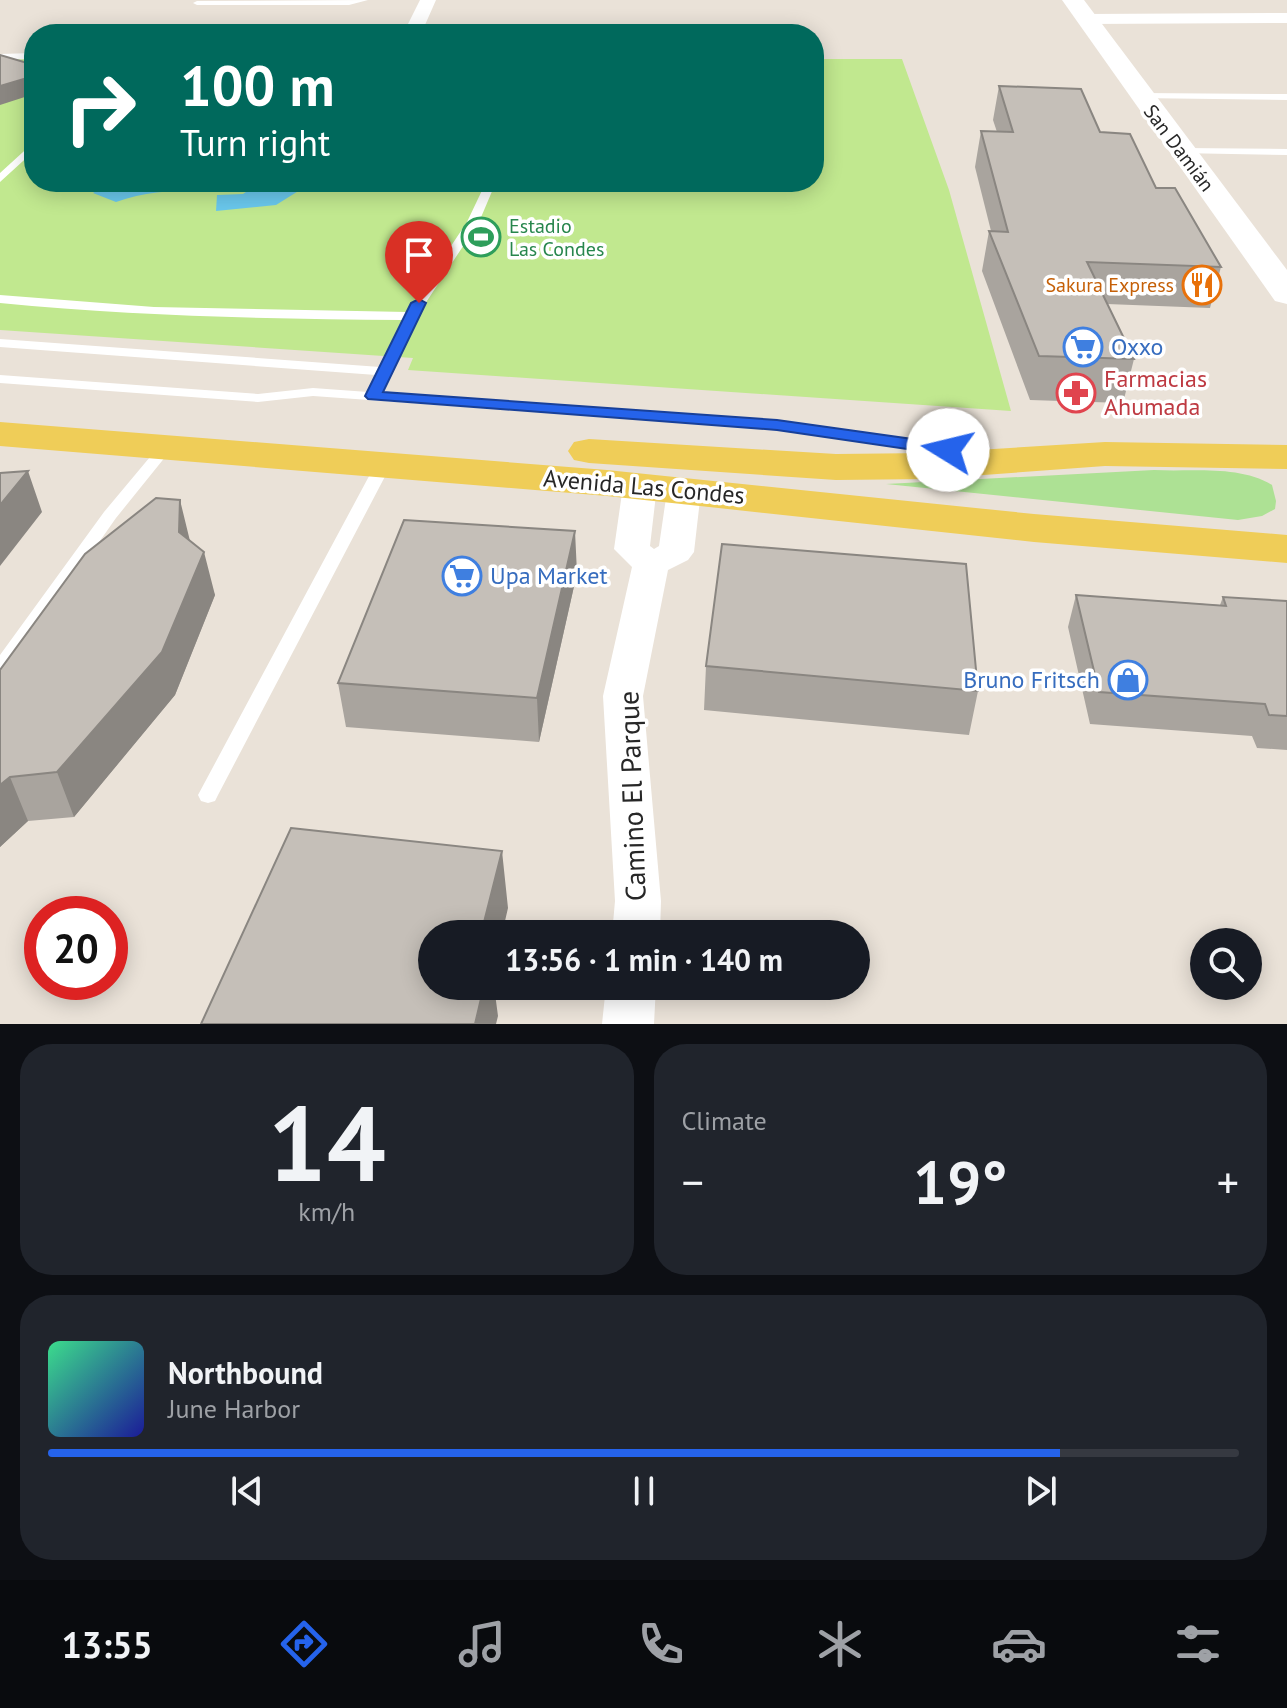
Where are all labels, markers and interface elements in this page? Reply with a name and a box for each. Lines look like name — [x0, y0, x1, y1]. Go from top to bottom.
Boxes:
text: 100 m — [180, 49, 335, 121]
icon: right — [48, 56, 152, 160]
street label: San Damián — [1138, 99, 1220, 197]
text: Turn right — [180, 119, 330, 166]
place label: Estadio Las Condes — [509, 213, 604, 262]
sports icon: Estadio Las Condes — [460, 216, 502, 258]
pin — [385, 221, 453, 303]
icon: arrive — [397, 233, 441, 277]
restaurant icon: Sakura Express — [1181, 264, 1223, 306]
place label: Sakura Express — [1045, 272, 1174, 298]
supermarket icon: Oxxo — [1062, 326, 1104, 368]
place label: Oxxo — [1111, 331, 1163, 362]
place label: Farmacias Ahumada — [1104, 363, 1207, 422]
pharmacy icon: Farmacias Ahumada — [1055, 372, 1097, 414]
position arrow — [906, 408, 990, 492]
street label: Avenida Las Condes — [542, 462, 746, 511]
supermarket icon: Upa Market — [441, 555, 483, 597]
place label: Upa Market — [490, 560, 608, 591]
shop icon: Bruno Fritsch — [1107, 659, 1149, 701]
place label: Bruno Fritsch — [963, 664, 1100, 695]
street label: Camino El Parque — [609, 690, 654, 902]
speed limit sign: 20 — [24, 896, 128, 1000]
map controls — [1190, 928, 1262, 1000]
button: search — [1190, 928, 1262, 1000]
text: 13:56 · 1 min · 140 m — [505, 940, 783, 979]
text: 14 — [268, 1075, 386, 1210]
text: Climate — [682, 1104, 767, 1137]
text: 19° — [913, 1143, 1007, 1221]
text: − — [682, 1153, 704, 1210]
text: + — [1217, 1153, 1239, 1210]
text: km/h — [298, 1195, 355, 1228]
text: Northbound — [168, 1353, 323, 1392]
text: June Harbor — [168, 1392, 300, 1425]
icon: previous — [225, 1469, 269, 1513]
icon: pause — [622, 1469, 666, 1513]
icon: next — [1019, 1469, 1063, 1513]
icon: directions — [276, 1616, 332, 1672]
icon: music — [454, 1616, 510, 1672]
icon: phone — [633, 1616, 689, 1672]
icon: climate — [812, 1616, 868, 1672]
icon: car — [991, 1616, 1047, 1672]
icon: filters — [1170, 1616, 1226, 1672]
text: 13:55 — [61, 1621, 153, 1668]

